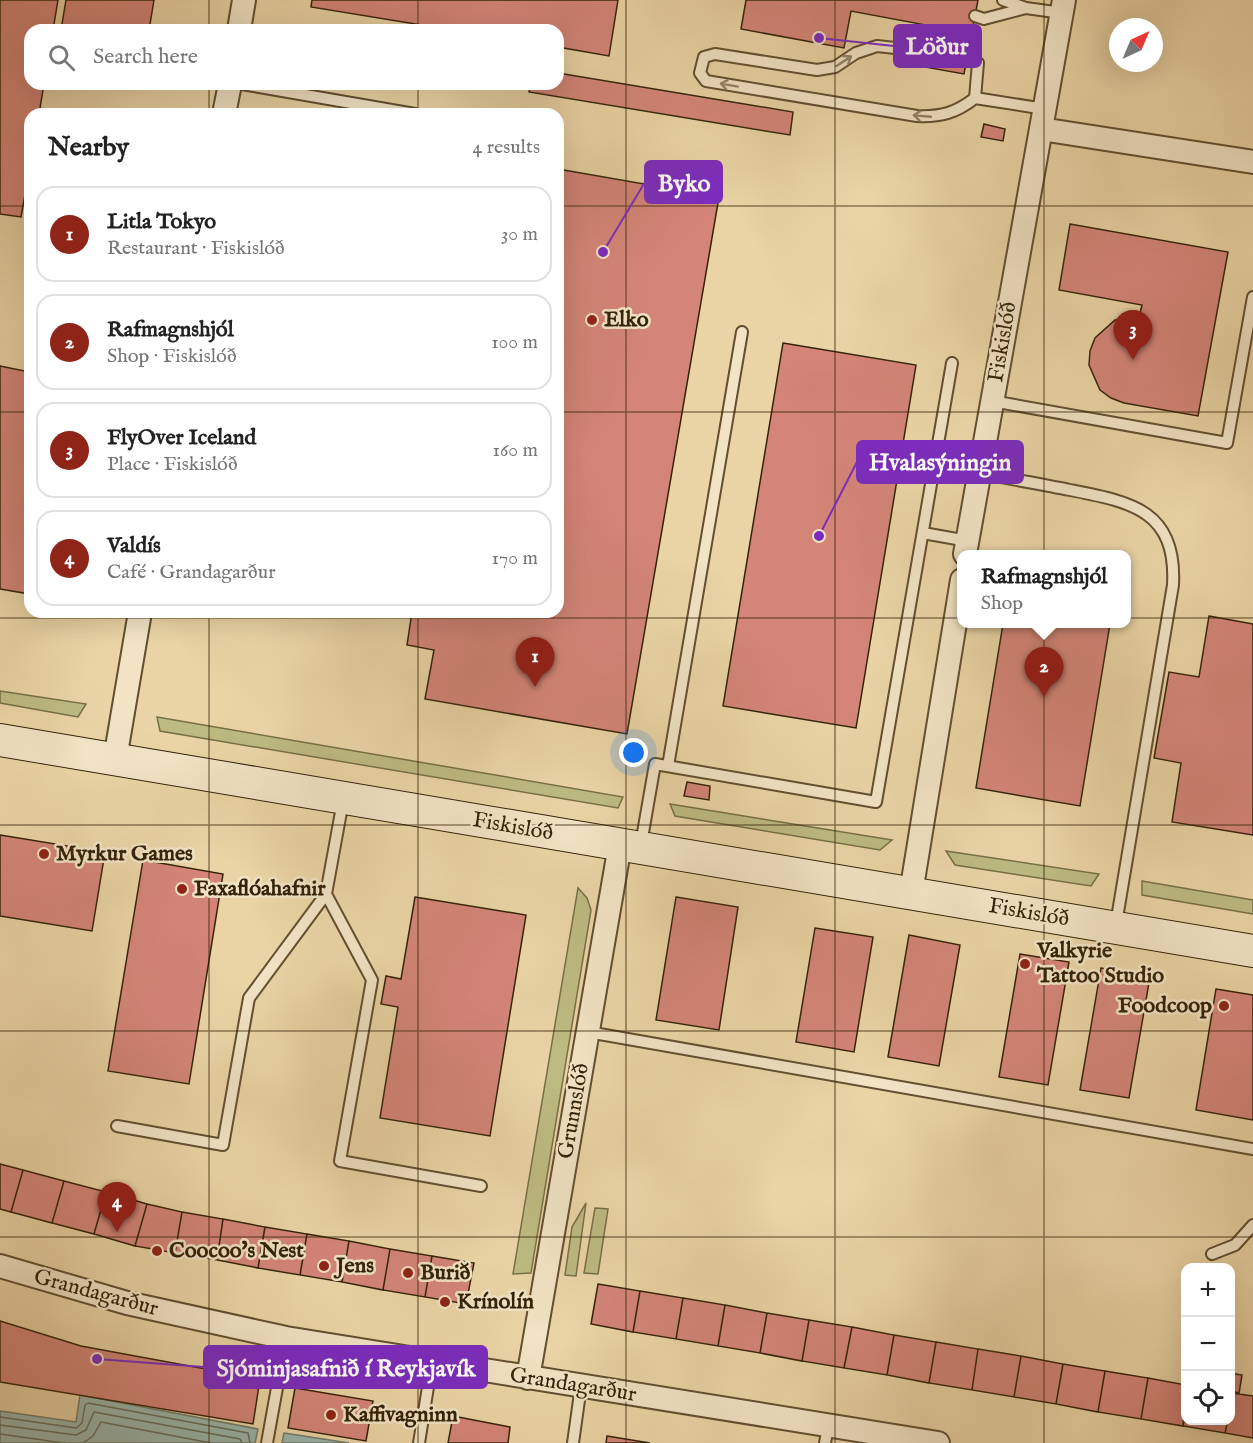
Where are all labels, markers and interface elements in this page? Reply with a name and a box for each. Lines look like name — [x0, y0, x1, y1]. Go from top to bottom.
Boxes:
north arrow — [1109, 18, 1163, 72]
search box — [24, 24, 564, 90]
callout: Löður — [894, 25, 981, 67]
text: Löður — [905, 32, 969, 63]
icon: search — [45, 41, 78, 74]
text: Search here — [93, 43, 198, 71]
one-way arrow — [835, 55, 852, 67]
one-way arrow — [720, 79, 740, 90]
one-way arrow — [912, 110, 932, 121]
text: Nearby — [48, 131, 129, 164]
text: 4 results — [473, 135, 540, 160]
callout: Byko — [645, 161, 722, 203]
text: Byko — [658, 169, 711, 200]
text: Litla Tokyo — [107, 208, 216, 236]
text: 1 — [66, 222, 73, 247]
text: 30 m — [501, 222, 538, 247]
text: Restaurant · Fiskislóð — [107, 236, 285, 261]
street label: Fiskislóð — [982, 299, 1024, 385]
place label: Elko — [604, 306, 649, 334]
pin: 3 — [1114, 310, 1152, 360]
marker: Elko — [585, 313, 599, 327]
text: Rafmagnshjól — [107, 316, 234, 344]
text: 2 — [65, 330, 74, 355]
text: 100 m — [491, 330, 538, 355]
text: Shop · Fiskislóð — [107, 344, 237, 369]
text: FlyOver Iceland — [107, 424, 256, 452]
text: 3 — [66, 438, 73, 463]
text: 160 m — [492, 438, 538, 463]
callout: Hvalasýningin — [857, 441, 1023, 483]
text: Hvalasýningin — [869, 448, 1011, 479]
text: Place · Fiskislóð — [107, 452, 238, 477]
text: Valdís — [107, 532, 161, 560]
text: 4 — [65, 546, 74, 571]
text: 170 m — [492, 546, 538, 571]
popup — [957, 550, 1131, 628]
text: Café · Grandagarður — [107, 560, 276, 585]
text: Rafmagnshjól — [981, 563, 1107, 591]
text: Shop — [981, 591, 1023, 616]
pin: 1 — [516, 638, 554, 687]
pin: 2 — [1024, 648, 1064, 697]
your location — [619, 738, 648, 767]
street label: Fiskislóð — [470, 806, 556, 848]
place label: Myrkur Games — [56, 840, 193, 868]
marker: Myrkur Games — [37, 847, 51, 861]
place label: Faxaflóahafnir — [194, 875, 326, 903]
marker: Faxaflóahafnir — [175, 882, 189, 896]
street label: Fiskislóð — [986, 892, 1072, 934]
place label: Valkyrie Tattoo Studio — [1036, 937, 1164, 990]
marker: Valkyrie Tattoo Studio — [1018, 957, 1032, 971]
place label: Foodcoop — [1118, 992, 1212, 1020]
marker: Foodcoop — [1217, 999, 1231, 1013]
street label: Grunnslóð — [552, 1061, 596, 1161]
pin: 4 — [98, 1182, 136, 1232]
place label: Coocoo's Nest — [169, 1237, 304, 1265]
marker: Coocoo's Nest — [150, 1244, 164, 1258]
place label: Jens — [333, 1252, 374, 1280]
marker: Jens — [317, 1259, 331, 1273]
place label: Burið — [420, 1259, 471, 1287]
street label: Grandagarður — [31, 1263, 161, 1323]
map controls — [1181, 1263, 1235, 1425]
button: + — [1181, 1263, 1235, 1317]
marker: Burið — [401, 1266, 415, 1280]
place label: Krínolín — [457, 1288, 534, 1316]
marker: Krínolín — [438, 1295, 452, 1309]
button: − — [1181, 1317, 1235, 1371]
callout: Sjóminjasafnið í Reykjavík — [204, 1346, 487, 1388]
text: Sjóminjasafnið í Reykjavík — [216, 1354, 477, 1385]
street label: Grandagarður — [508, 1361, 638, 1409]
button: locate — [1181, 1371, 1235, 1425]
place label: Kaffivagninn — [343, 1401, 458, 1429]
marker: Kaffivagninn — [324, 1408, 338, 1422]

